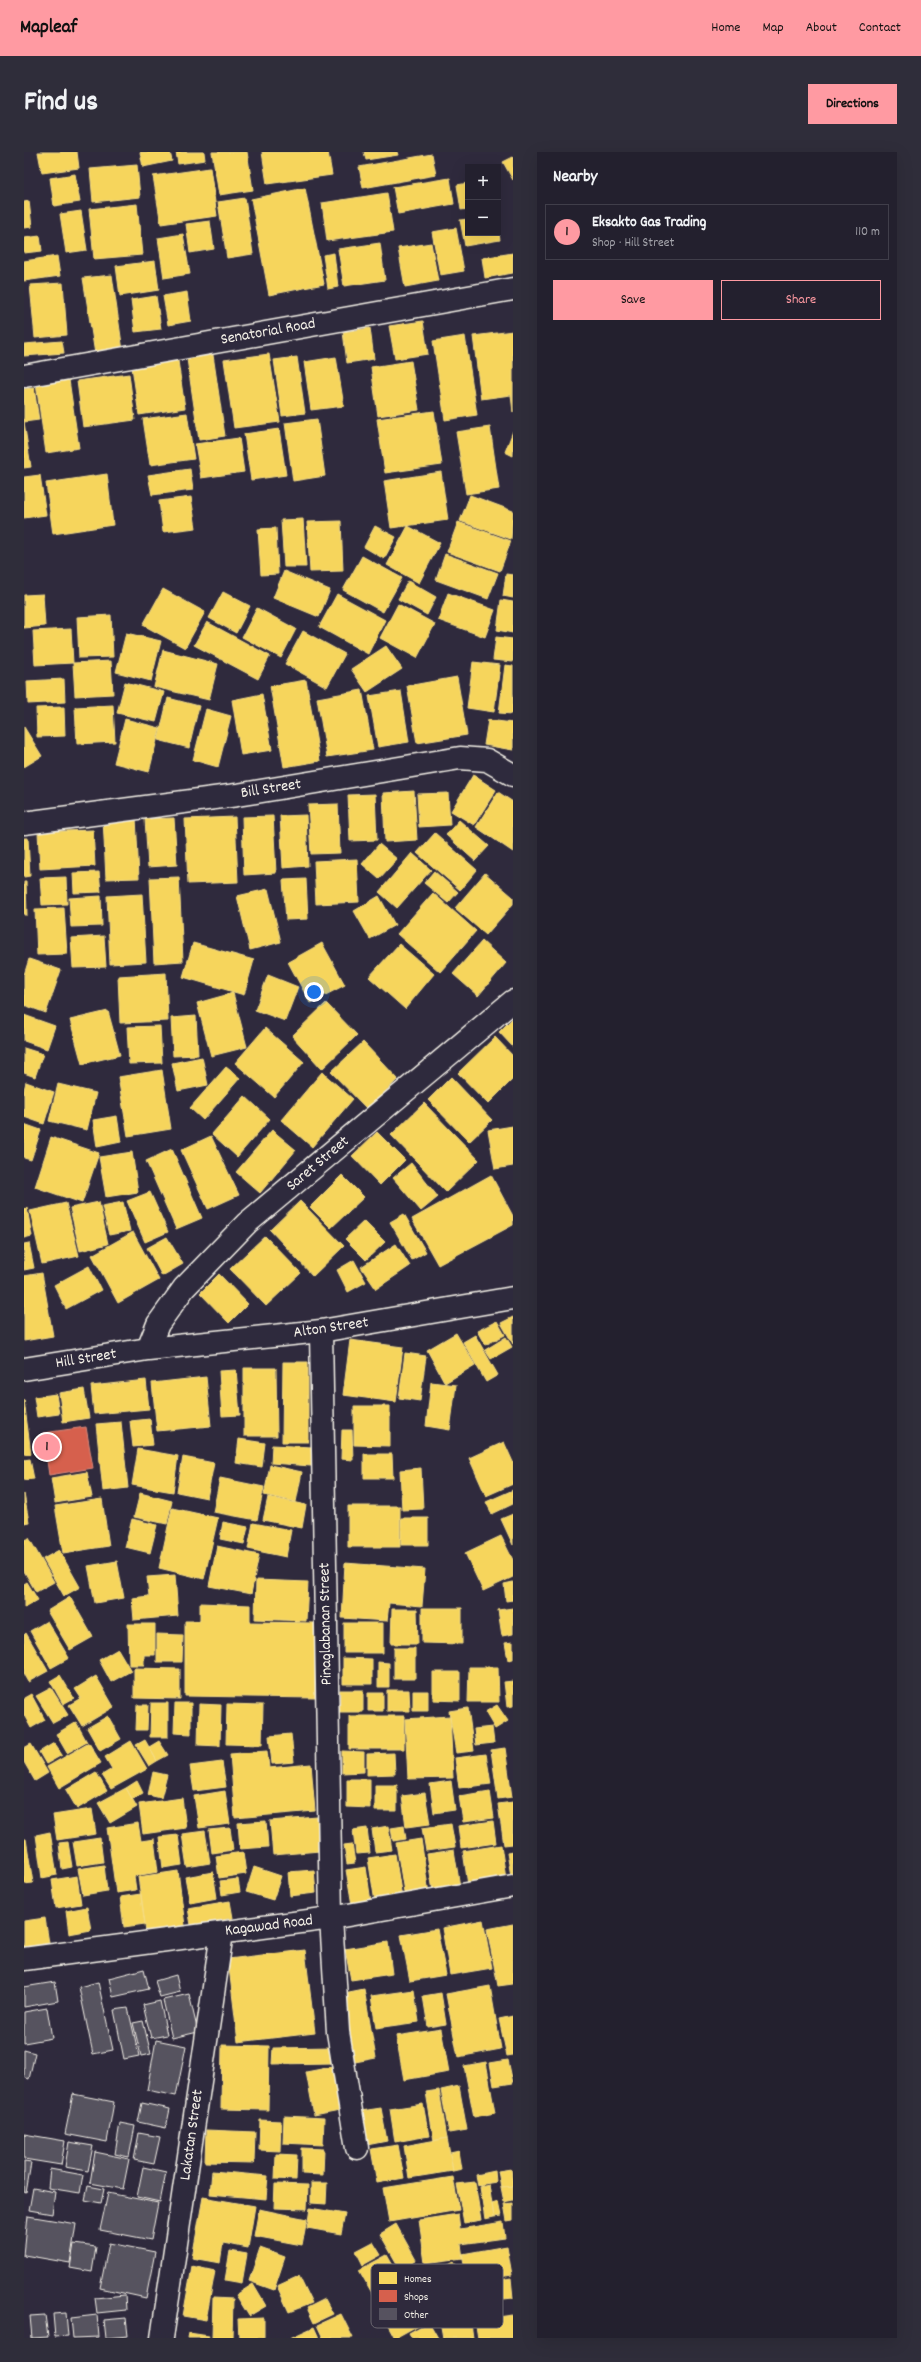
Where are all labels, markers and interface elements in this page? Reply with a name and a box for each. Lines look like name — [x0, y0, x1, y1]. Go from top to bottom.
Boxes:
text: Mapleaf — [20, 15, 77, 42]
text: Home — [711, 18, 740, 38]
text: Map — [762, 18, 784, 38]
text: About — [806, 18, 837, 38]
text: Contact — [859, 18, 901, 38]
text: Find us — [24, 84, 98, 124]
button: Directions — [808, 84, 897, 124]
map controls — [465, 164, 501, 236]
button: + — [465, 164, 501, 200]
text: Nearby — [553, 166, 597, 190]
button: − — [465, 200, 501, 236]
text: Eksakto Gas Trading — [592, 212, 706, 234]
text: 1 — [566, 223, 568, 242]
text: 110 m — [855, 223, 880, 242]
text: Shop · Hill Street — [592, 234, 674, 253]
button: Save — [553, 280, 713, 320]
button: Share — [721, 280, 881, 320]
street label: Senatorial Road — [219, 312, 317, 352]
street label: Bill Street — [239, 773, 303, 805]
your location — [304, 982, 324, 1002]
street label: Saret Street — [282, 1131, 355, 1197]
street label: Alton Street — [292, 1311, 370, 1345]
street label: Hill Street — [54, 1343, 118, 1375]
pin: 1 — [34, 1432, 60, 1462]
street label: Pinaglabanan Street — [313, 1562, 339, 1686]
street label: Kagawad Road — [224, 1909, 314, 1943]
street label: Lakatan Street — [174, 2088, 210, 2182]
legend — [371, 2264, 503, 2328]
text: Homes — [404, 2272, 432, 2288]
text: Shops — [404, 2290, 429, 2306]
text: Other — [404, 2308, 429, 2324]

